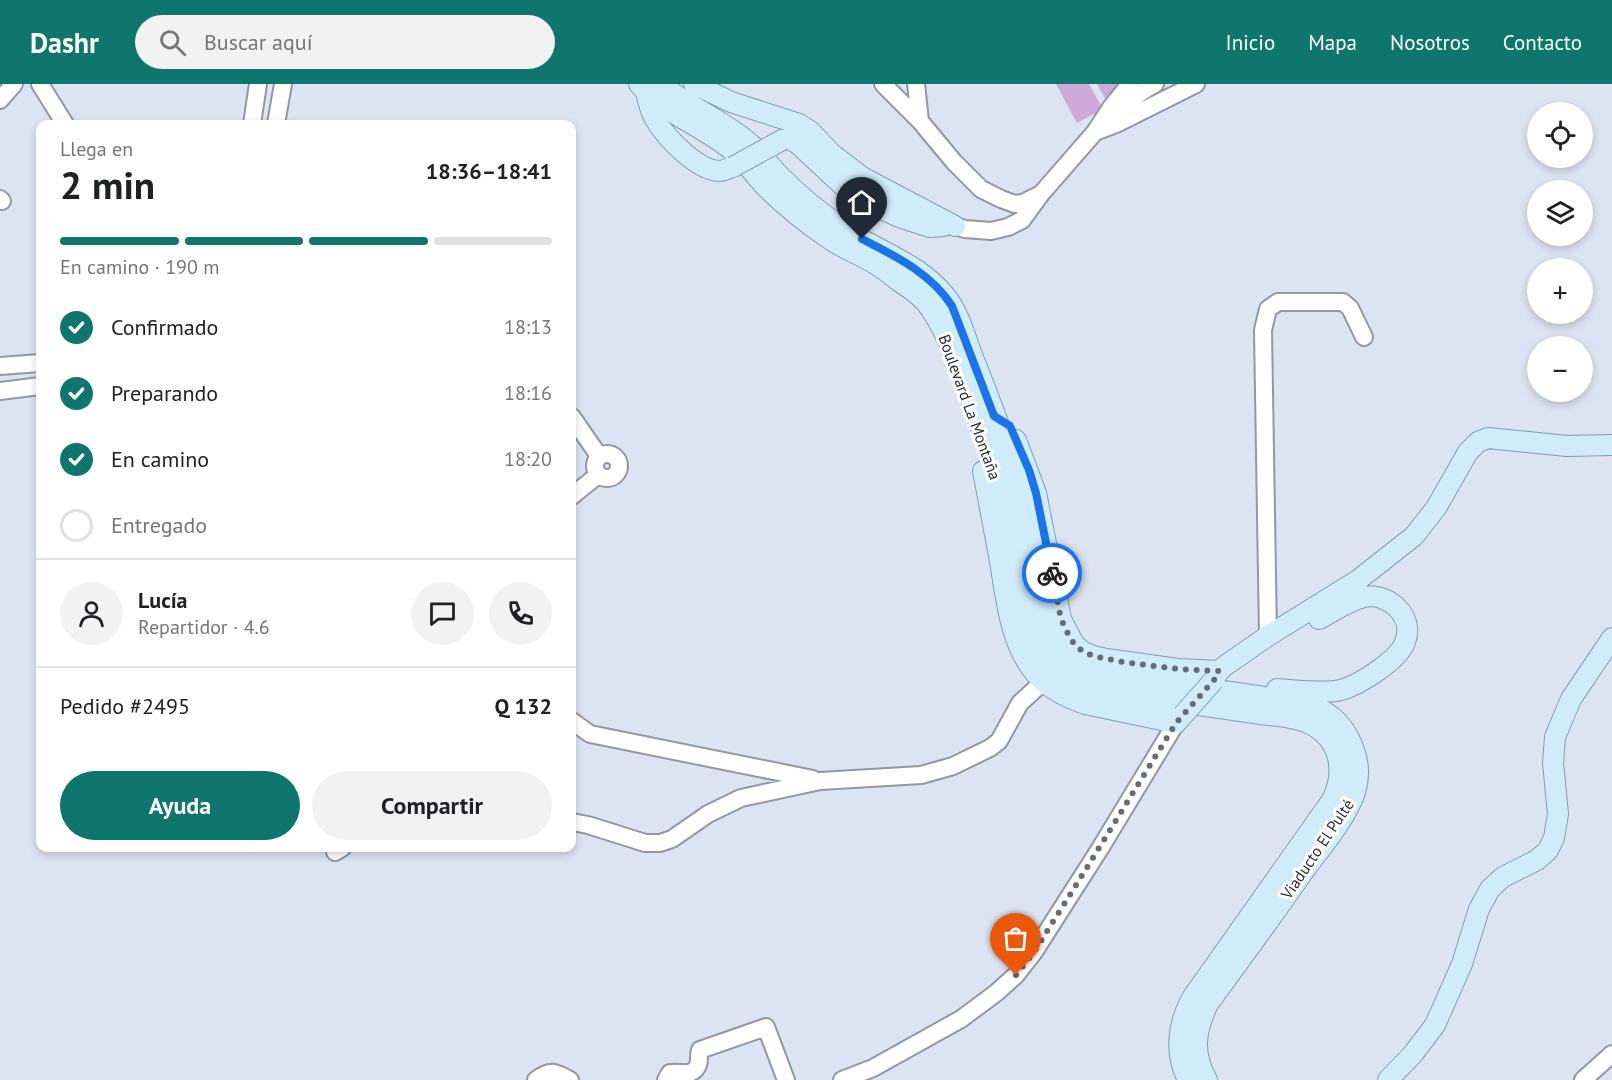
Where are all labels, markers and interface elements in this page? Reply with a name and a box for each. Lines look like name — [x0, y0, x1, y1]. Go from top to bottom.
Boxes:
search box — [135, 15, 555, 69]
text: Dashr — [30, 24, 99, 61]
icon: search — [156, 26, 189, 59]
text: Buscar aquí — [204, 28, 313, 56]
text: Inicio — [1226, 29, 1275, 56]
text: Mapa — [1308, 29, 1357, 56]
text: Nosotros — [1390, 29, 1470, 56]
text: Contacto — [1503, 29, 1582, 56]
map controls — [1527, 102, 1593, 402]
button: locate — [1527, 102, 1593, 168]
text: Llega en — [60, 136, 133, 162]
text: 18:36–18:41 — [426, 157, 552, 185]
text: 2 min — [60, 159, 155, 210]
pin — [836, 177, 887, 239]
button: layers — [1527, 180, 1593, 246]
icon: home — [845, 186, 878, 219]
text: En camino · 190 m — [60, 254, 220, 280]
button: + — [1527, 258, 1593, 324]
icon: check — [60, 311, 93, 344]
text: Confirmado — [111, 313, 218, 341]
text: 18:13 — [504, 314, 552, 340]
street label: Boulevard La Montaña — [934, 332, 1006, 482]
button: − — [1527, 336, 1593, 402]
icon: check — [60, 377, 93, 410]
text: Preparando — [111, 379, 218, 407]
text: 18:16 — [504, 380, 552, 406]
icon: check — [60, 443, 93, 476]
text: En camino — [111, 445, 209, 473]
text: 18:20 — [504, 446, 552, 472]
text: Entregado — [111, 511, 207, 539]
courier — [1022, 543, 1082, 603]
icon: bike — [1036, 557, 1069, 590]
button: person — [60, 582, 123, 645]
button: chat — [411, 582, 474, 645]
button: phone — [489, 582, 552, 645]
text: Lucía — [138, 586, 188, 614]
text: Repartidor · 4.6 — [138, 614, 270, 640]
text: Pedido #2495 — [60, 692, 190, 720]
text: Q 132 — [495, 692, 552, 720]
button: Ayuda — [60, 771, 300, 840]
button: Compartir — [312, 771, 552, 840]
street label: Viaducto El Pulté — [1276, 795, 1358, 904]
pin — [990, 913, 1041, 975]
icon: bag — [999, 922, 1032, 955]

